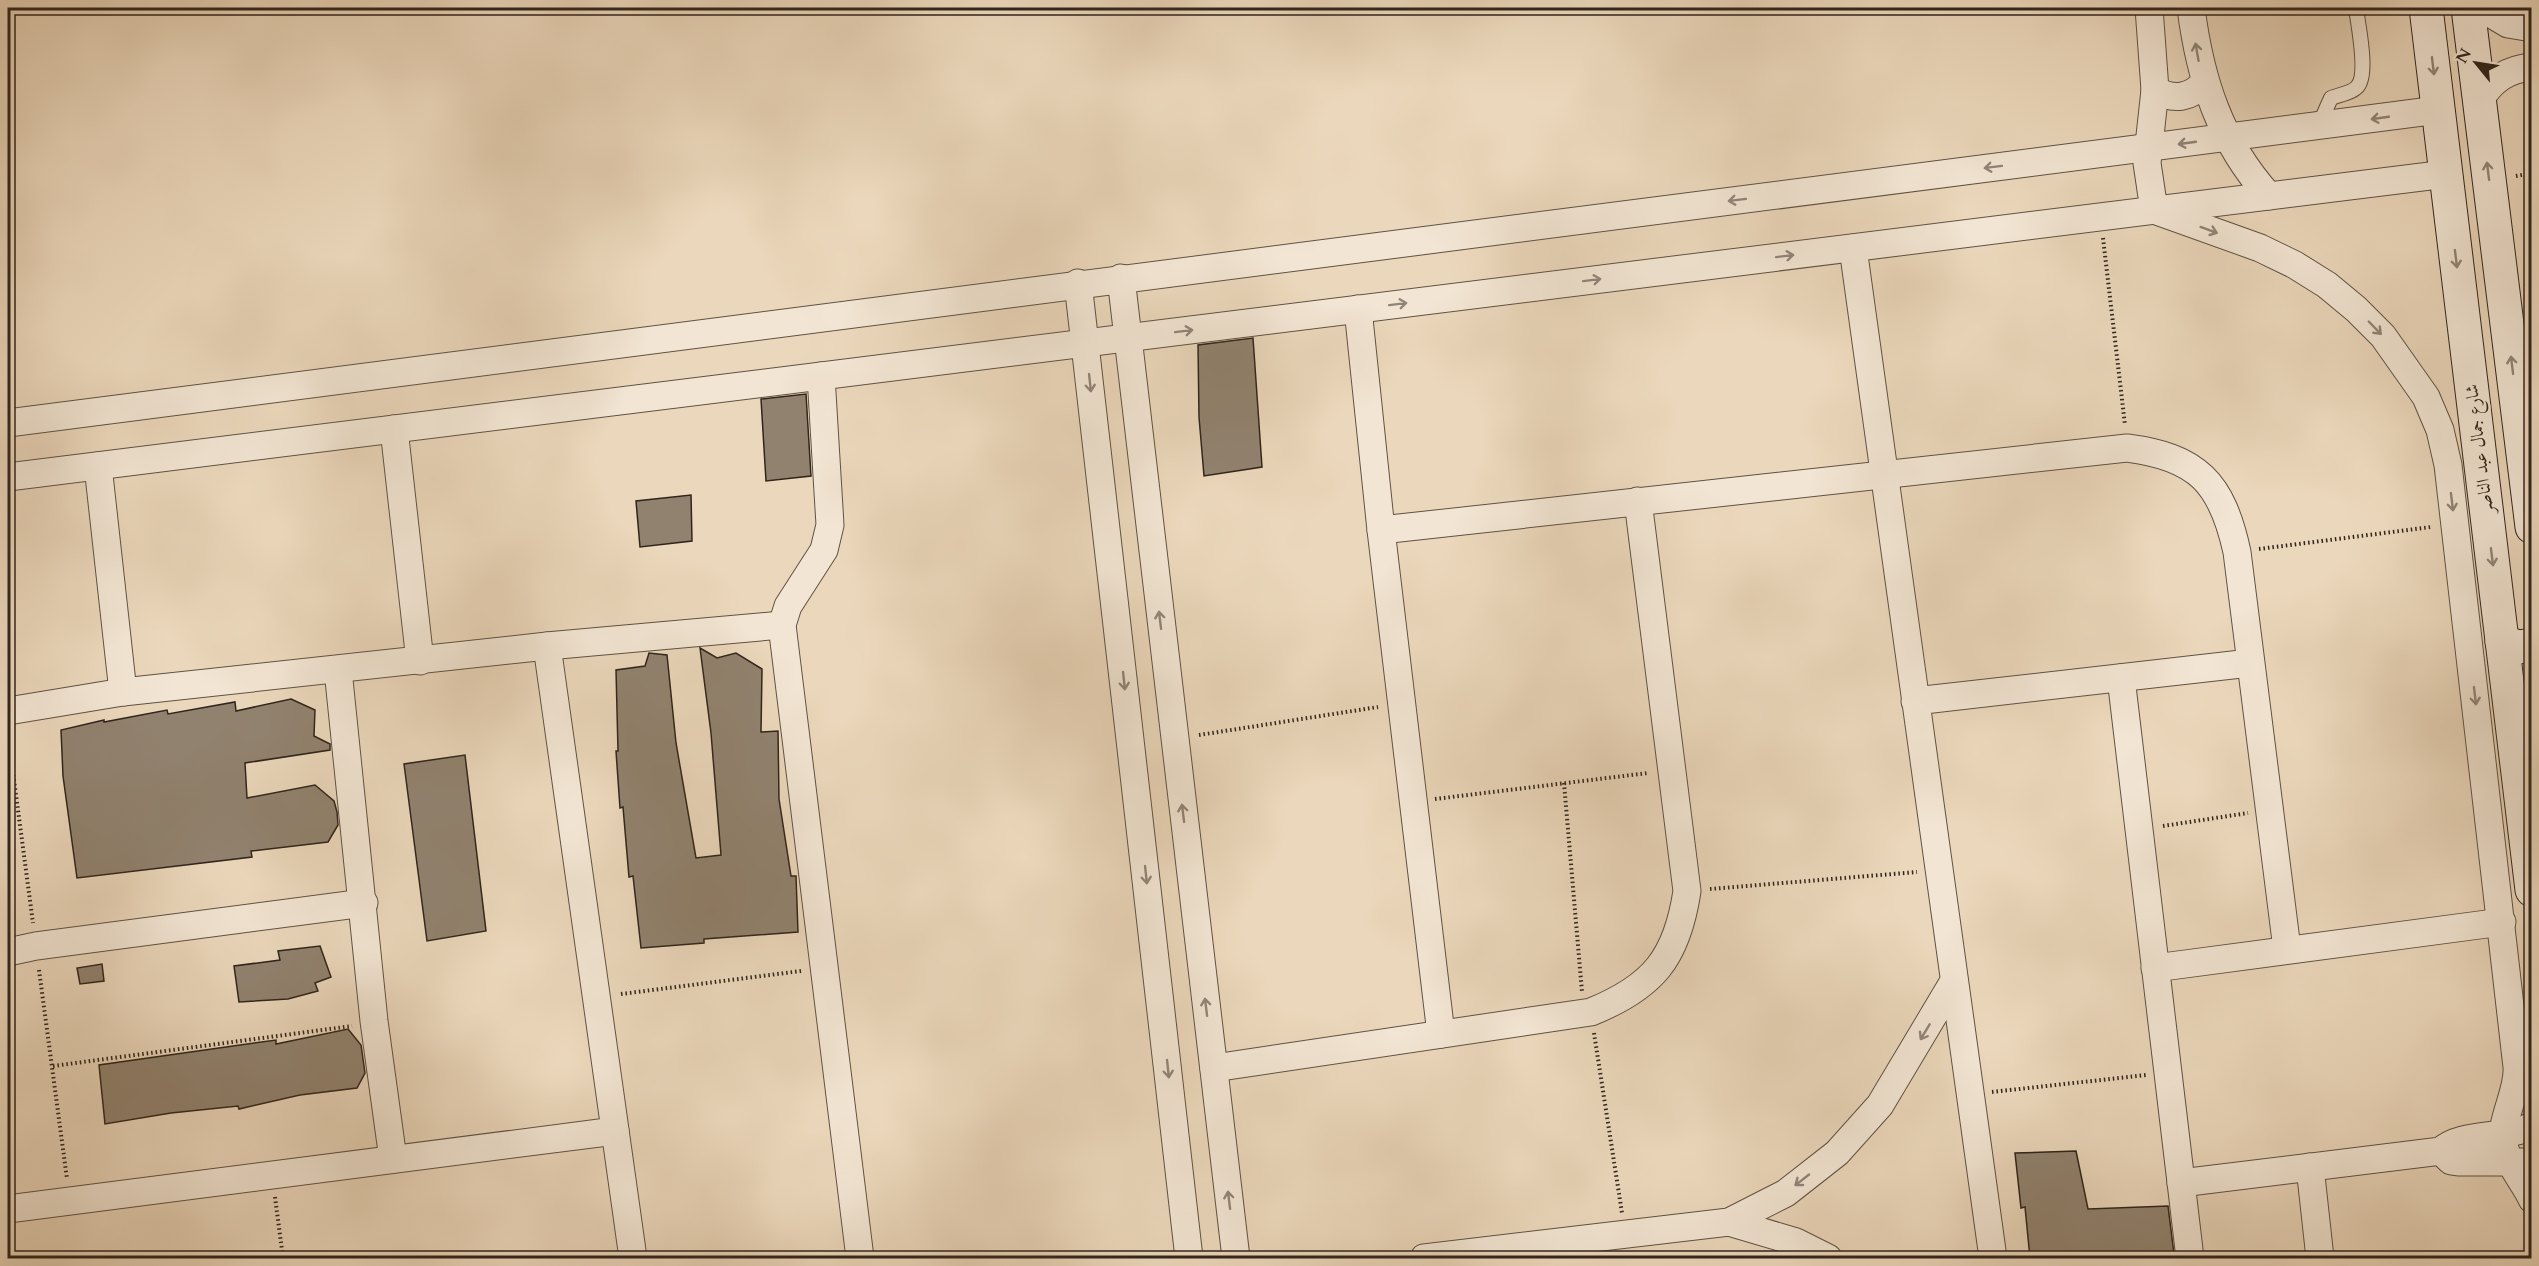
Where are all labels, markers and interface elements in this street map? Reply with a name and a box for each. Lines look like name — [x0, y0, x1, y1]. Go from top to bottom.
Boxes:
north arrow — [2446, 33, 2506, 93]
one-way arrow — [2192, 42, 2203, 62]
text: N — [2451, 44, 2477, 68]
one-way arrow — [2428, 55, 2439, 75]
one-way arrow — [2371, 112, 2391, 123]
one-way arrow — [2177, 137, 2197, 148]
one-way arrow — [1984, 162, 2004, 173]
one-way arrow — [2482, 162, 2493, 182]
one-way arrow — [1728, 195, 1748, 206]
one-way arrow — [2199, 226, 2218, 237]
one-way arrow — [2451, 249, 2462, 269]
one-way arrow — [1775, 250, 1795, 261]
one-way arrow — [1581, 274, 1601, 285]
one-way arrow — [1388, 299, 1408, 310]
one-way arrow — [2368, 320, 2382, 335]
one-way arrow — [1173, 325, 1193, 336]
one-way arrow — [2506, 355, 2517, 375]
one-way arrow — [1085, 373, 1096, 393]
street label: شارع جمال عبد الناصر — [2459, 382, 2502, 517]
one-way arrow — [2447, 491, 2458, 511]
one-way arrow — [2486, 547, 2497, 567]
one-way arrow — [1154, 610, 1165, 630]
one-way arrow — [1119, 671, 1130, 691]
one-way arrow — [2470, 685, 2481, 705]
one-way arrow — [1178, 804, 1189, 824]
one-way arrow — [1141, 865, 1152, 884]
one-way arrow — [1201, 997, 1212, 1017]
one-way arrow — [1918, 1023, 1930, 1040]
one-way arrow — [1163, 1058, 1174, 1078]
one-way arrow — [1794, 1174, 1810, 1187]
one-way arrow — [1223, 1191, 1234, 1211]

